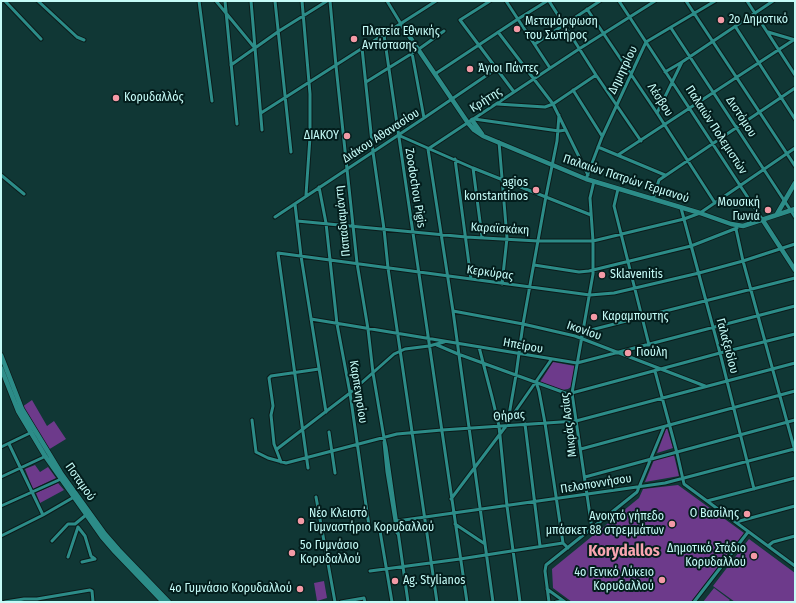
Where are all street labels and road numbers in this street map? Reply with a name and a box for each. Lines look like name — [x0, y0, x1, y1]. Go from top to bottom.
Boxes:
street label: Δημητρίου — [605, 44, 641, 96]
street label: Λέσβου — [644, 81, 676, 119]
street label: Παλαιών Πολεμιστών — [682, 83, 750, 177]
street label: Κρήτης — [467, 84, 505, 116]
street label: Διστόμου — [723, 94, 759, 140]
street label: Διάκου Αθανασίου — [340, 106, 422, 166]
street label: Zoodochou Pigis — [402, 147, 428, 229]
street label: Παλαιών Πατρών Γερμανού — [561, 152, 691, 206]
street label: Παπαδιαμάντη — [332, 185, 354, 257]
street label: Καραϊσκάκη — [470, 220, 530, 238]
street label: Κερκύρας — [466, 263, 514, 283]
street label: Γαλαξειδίου — [713, 317, 741, 375]
street label: Ικονίου — [565, 318, 603, 344]
street label: Ηπείρου — [502, 335, 544, 357]
street label: Καρπενησίου — [346, 359, 370, 425]
street label: Μικράς Ασίας — [558, 392, 580, 458]
street label: Θήρας — [493, 408, 525, 424]
street label: Ποταμού — [62, 460, 98, 504]
street label: Πελοποννήσου — [559, 471, 633, 497]

